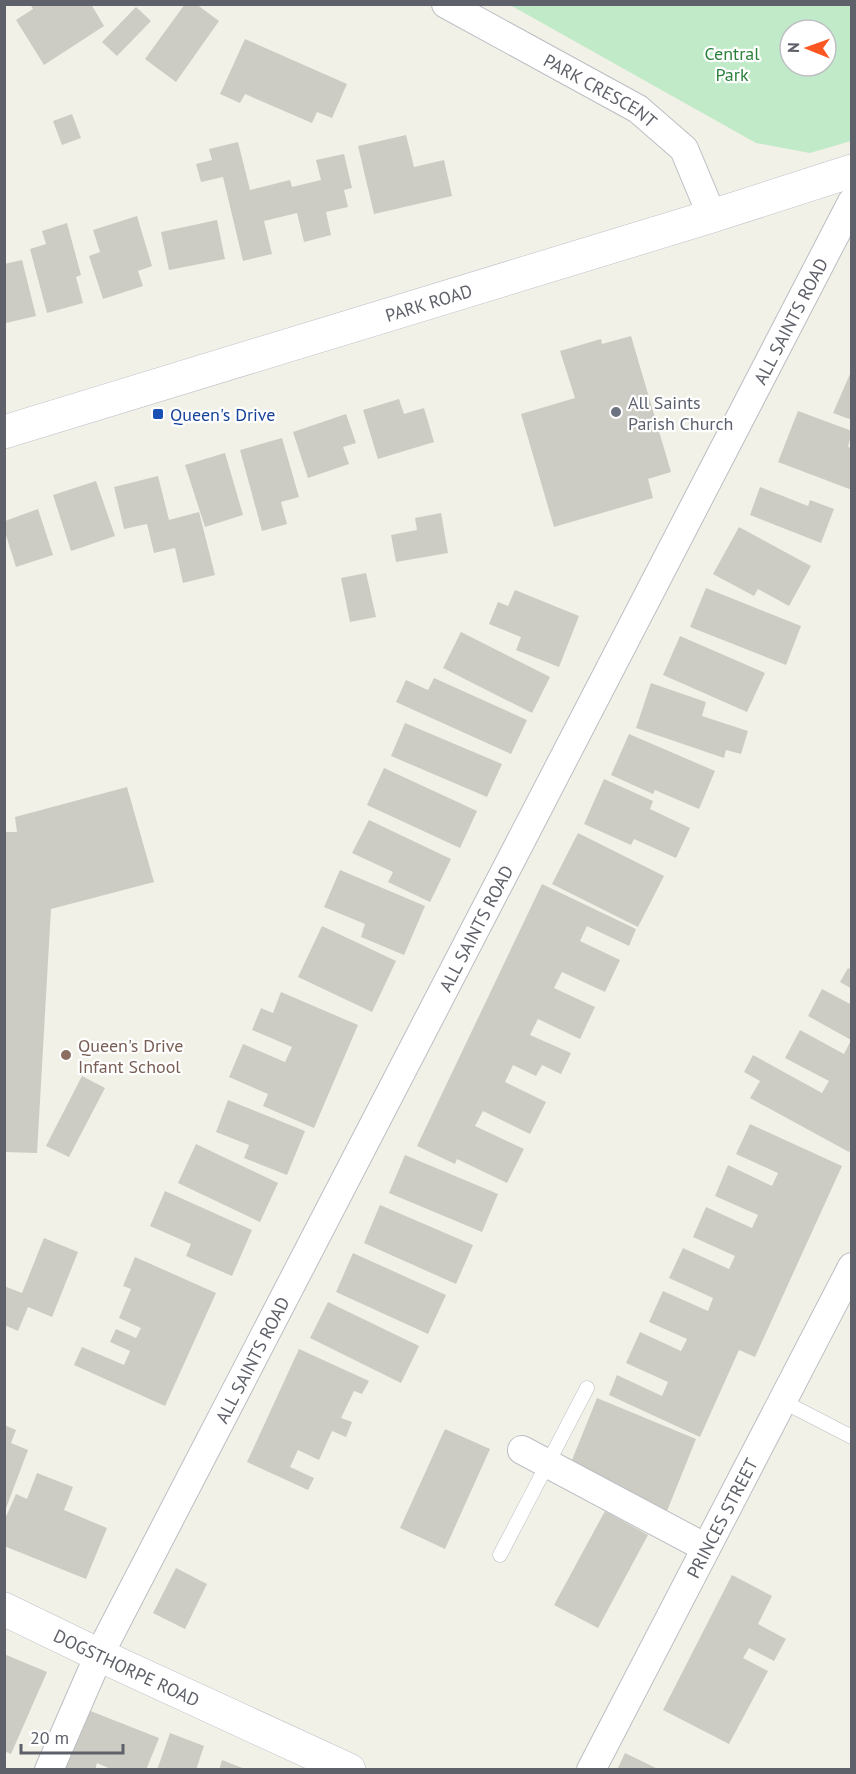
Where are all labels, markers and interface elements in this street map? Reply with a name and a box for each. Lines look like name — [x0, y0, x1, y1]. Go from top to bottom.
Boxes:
north arrow — [778, 18, 838, 78]
park label: Central Park — [704, 42, 760, 86]
text: N — [783, 42, 803, 53]
street label: PARK CRESCENT — [540, 48, 662, 132]
street label: ALL SAINTS ROAD — [748, 254, 833, 388]
street label: PARK ROAD — [382, 278, 475, 327]
place label: All Saints Parish Church — [628, 391, 733, 435]
place label: Queen's Drive — [170, 403, 275, 426]
marker: All Saints Parish Church — [609, 405, 623, 419]
marker: Queen's Drive — [151, 407, 165, 421]
street label: ALL SAINTS ROAD — [433, 861, 518, 995]
place label: Queen's Drive Infant School — [78, 1034, 183, 1078]
marker: Queen's Drive Infant School — [59, 1048, 73, 1062]
street label: ALL SAINTS ROAD — [210, 1293, 294, 1427]
street label: PRINCES STREET — [681, 1454, 762, 1582]
street label: DOGSTHORPE ROAD — [50, 1623, 203, 1711]
scale bar — [21, 1717, 123, 1755]
text: 20 m — [30, 1726, 69, 1749]

